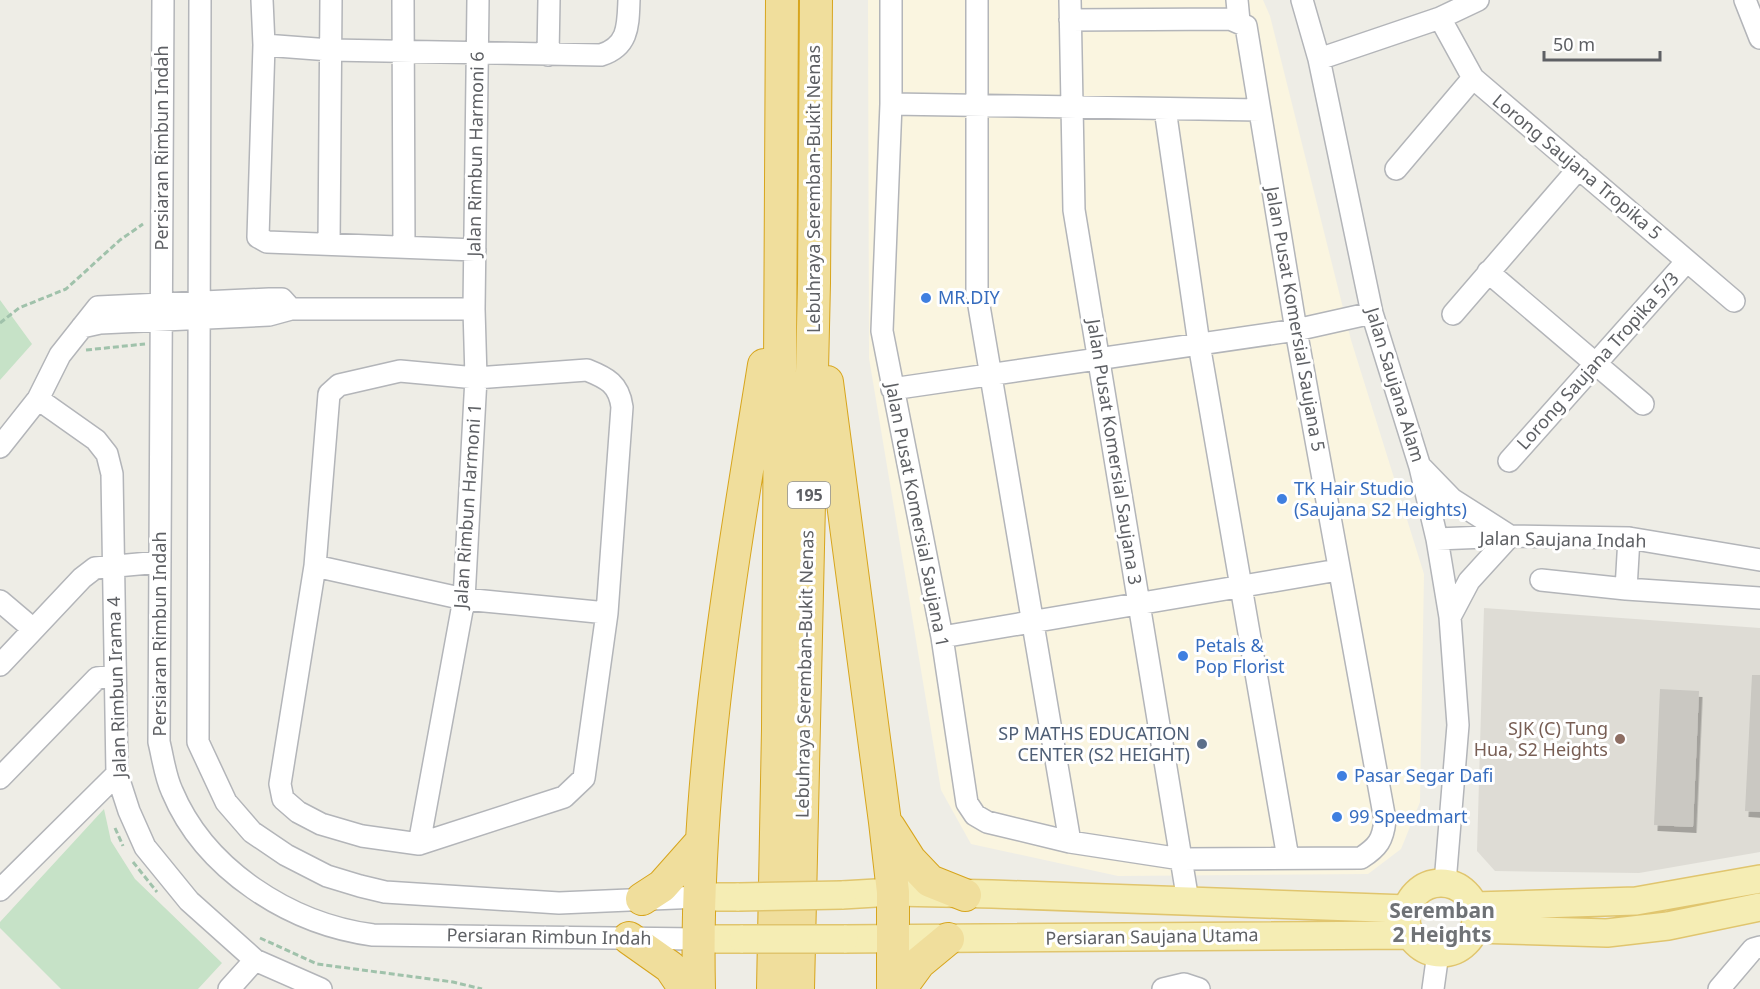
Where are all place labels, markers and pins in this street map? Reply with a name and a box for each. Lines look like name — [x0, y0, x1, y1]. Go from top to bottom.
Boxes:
place label: MR.DIY — [938, 285, 1001, 309]
marker: MR.DIY — [919, 291, 933, 305]
place label: TK Hair Studio (Saujana S2 Heights) — [1294, 476, 1467, 521]
marker: TK Hair Studio (Saujana S2 Heights) — [1275, 492, 1289, 506]
place label: Petals & Pop Florist — [1195, 633, 1285, 678]
marker: Petals & Pop Florist — [1176, 649, 1190, 663]
place label: SJK (C) Tung Hua, S2 Heights — [1474, 716, 1608, 761]
place label: SP MATHS EDUCATION CENTER (S2 HEIGHT) — [998, 721, 1190, 766]
marker: SJK (C) Tung Hua, S2 Heights — [1613, 732, 1627, 746]
marker: SP MATHS EDUCATION CENTER (S2 HEIGHT) — [1195, 737, 1209, 751]
place label: Pasar Segar Dafi — [1354, 763, 1493, 787]
marker: Pasar Segar Dafi — [1335, 769, 1349, 783]
place label: 99 Speedmart — [1349, 804, 1468, 828]
marker: 99 Speedmart — [1330, 810, 1344, 824]

